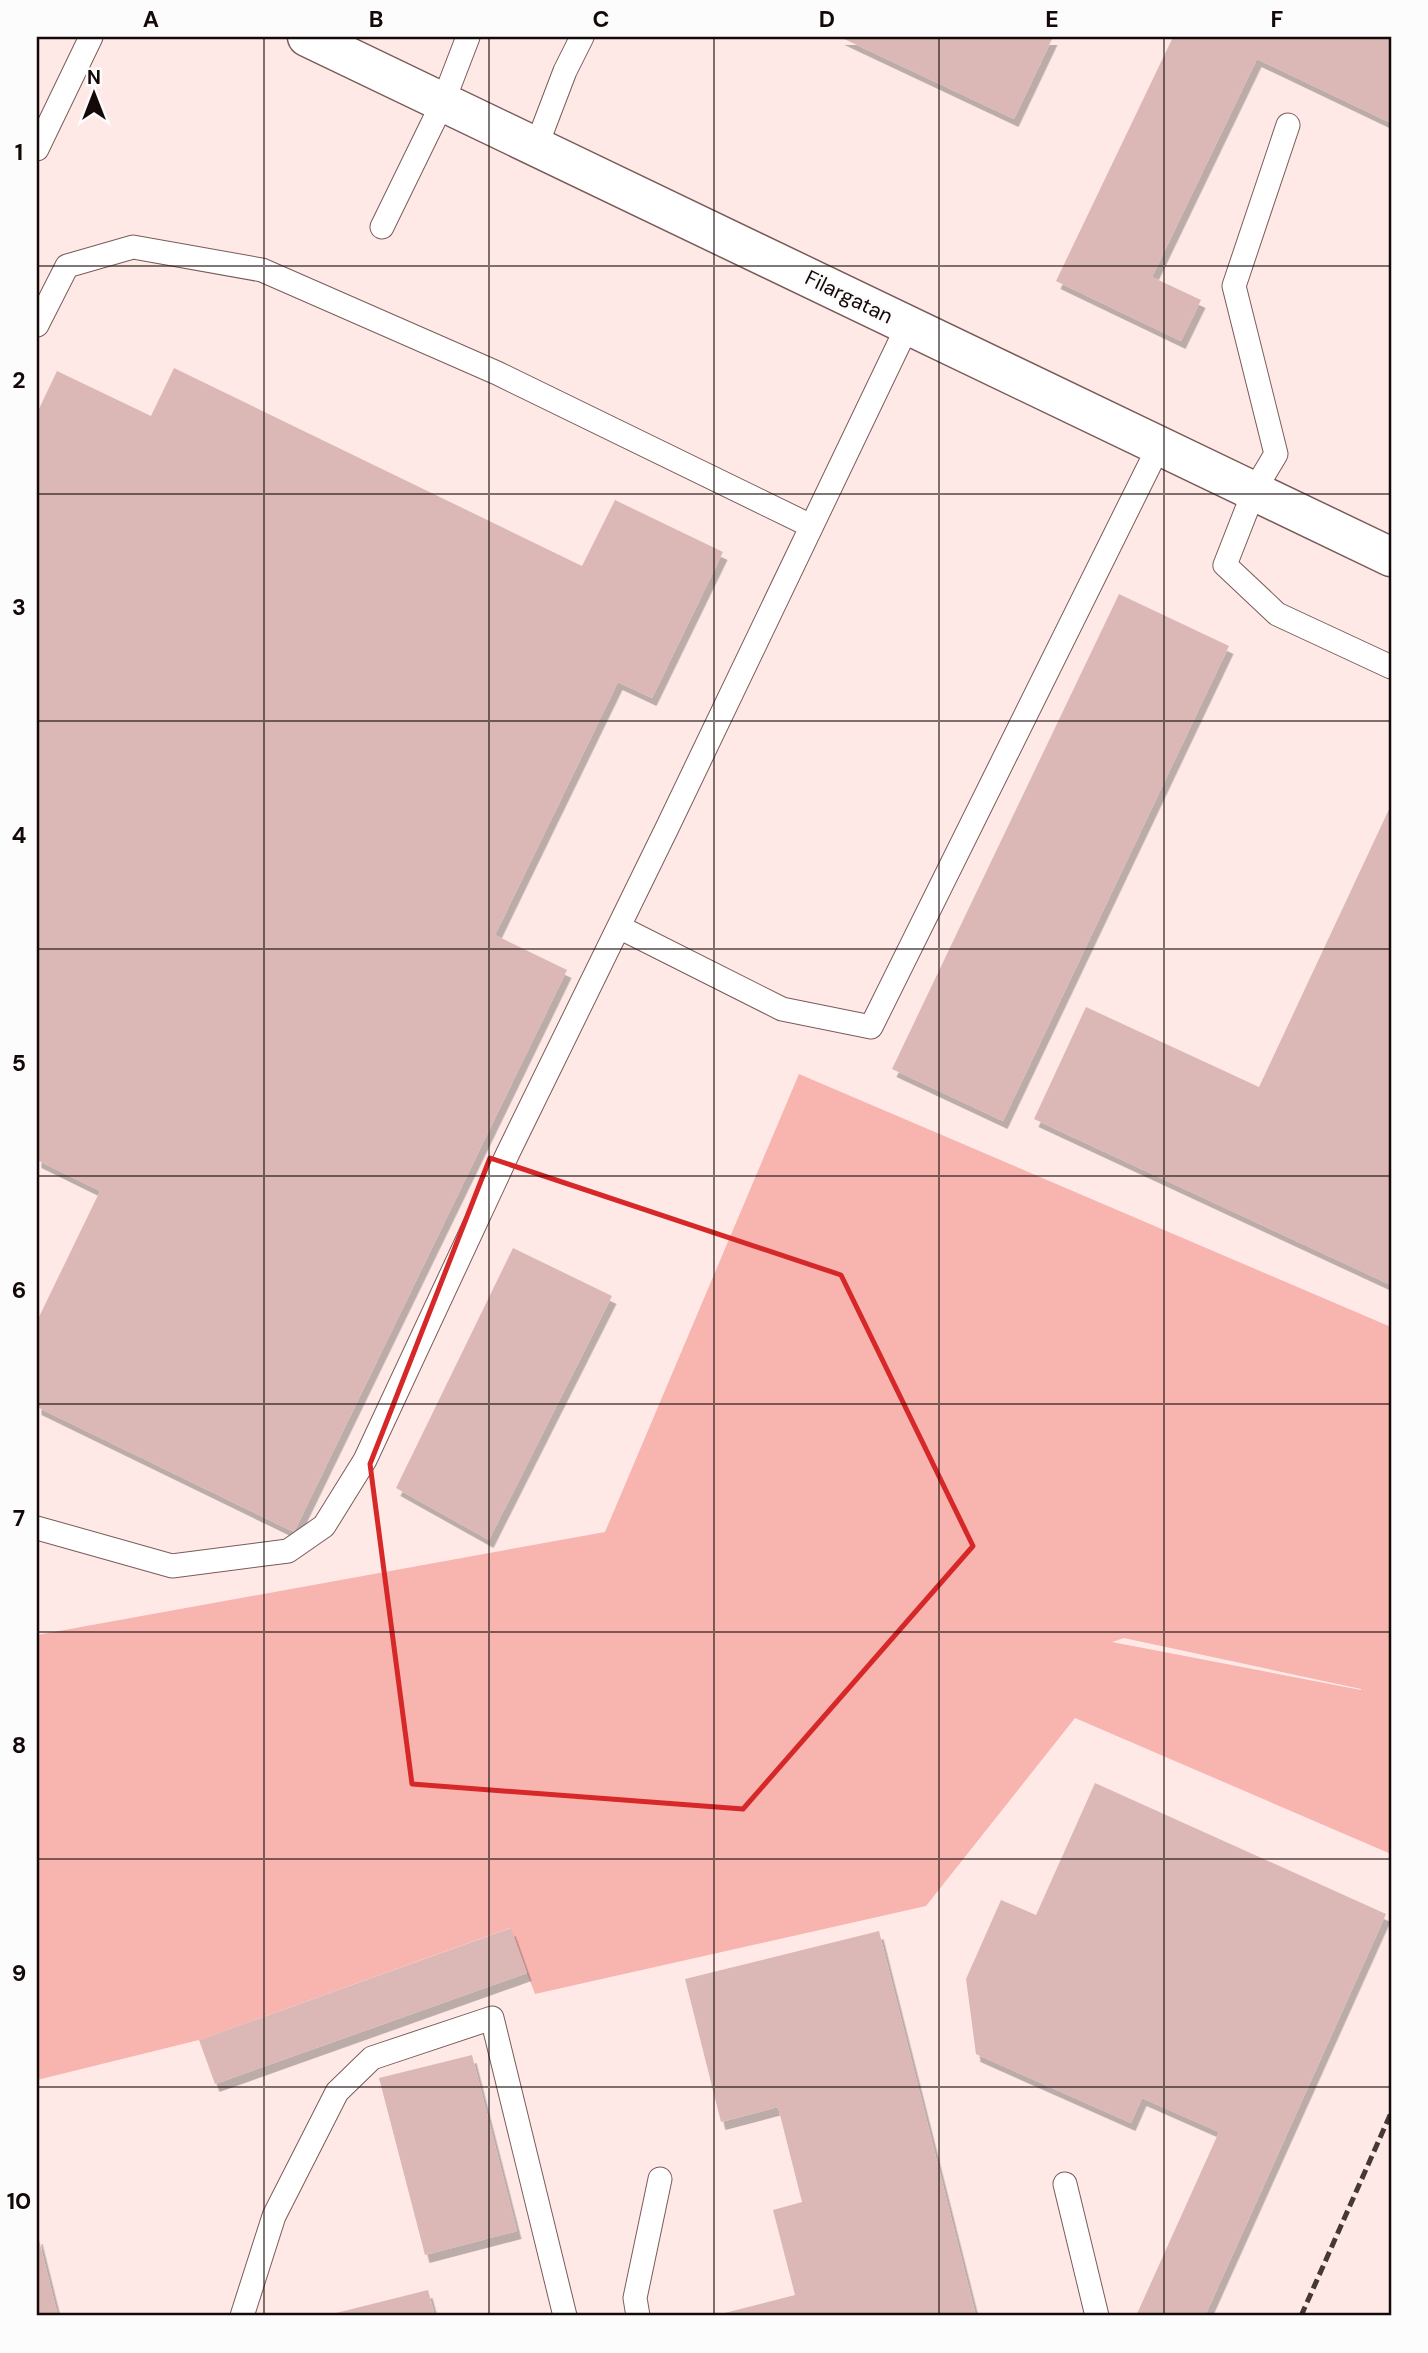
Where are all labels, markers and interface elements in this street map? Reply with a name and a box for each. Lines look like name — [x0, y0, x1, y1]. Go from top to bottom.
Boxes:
text: A — [143, 4, 159, 34]
text: B — [369, 4, 383, 34]
text: C — [593, 4, 609, 34]
text: D — [819, 4, 835, 34]
text: E — [1045, 4, 1059, 34]
text: F — [1271, 4, 1284, 34]
north arrow — [60, 60, 130, 130]
text: N — [87, 65, 101, 90]
text: 1 — [15, 137, 23, 167]
street label: Filargatan — [800, 264, 898, 330]
text: 2 — [12, 365, 26, 395]
text: 3 — [12, 592, 26, 622]
text: 4 — [12, 820, 27, 850]
text: 5 — [12, 1048, 26, 1078]
text: 6 — [12, 1275, 26, 1305]
text: 7 — [13, 1503, 25, 1533]
text: 8 — [12, 1730, 26, 1760]
text: 9 — [12, 1958, 26, 1988]
text: 10 — [7, 2186, 31, 2216]

